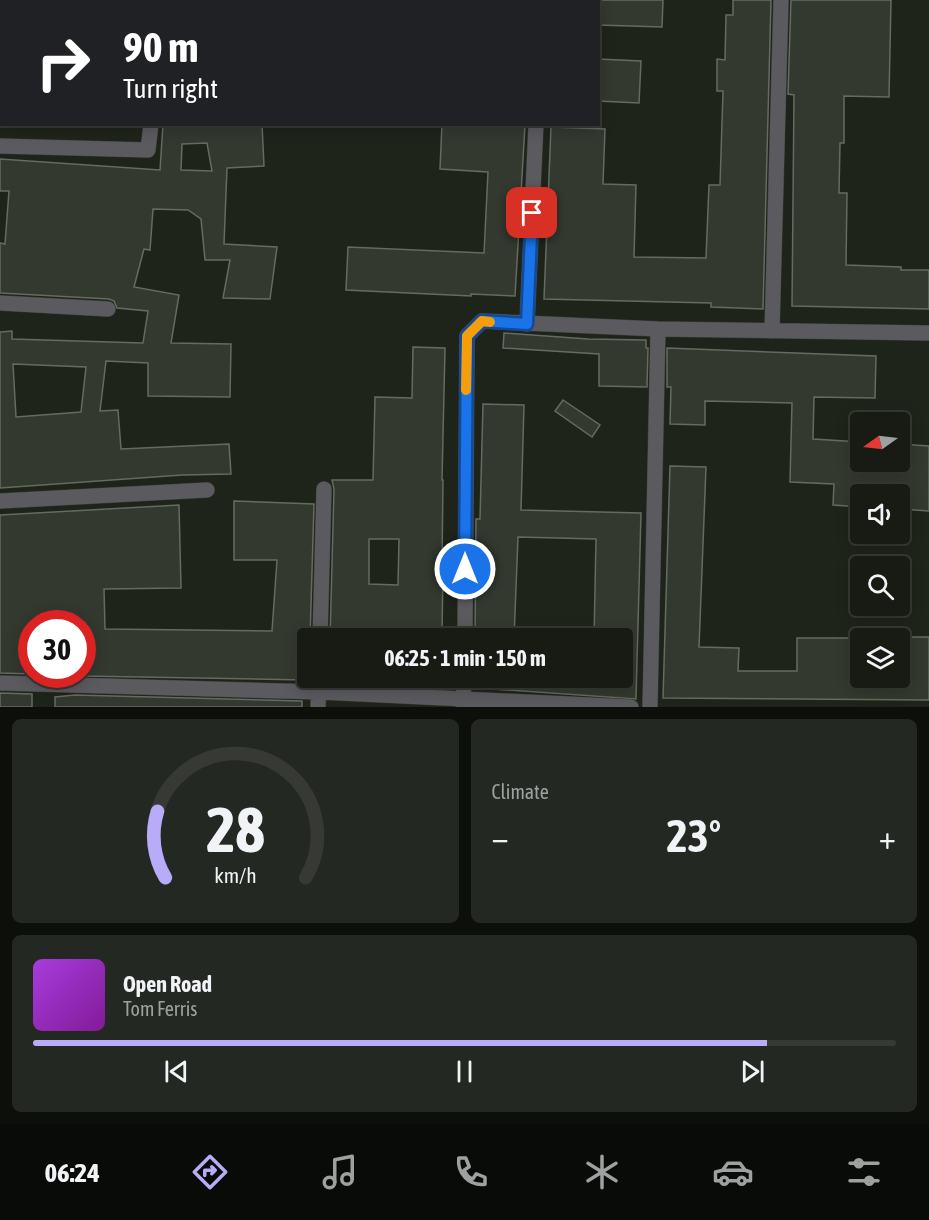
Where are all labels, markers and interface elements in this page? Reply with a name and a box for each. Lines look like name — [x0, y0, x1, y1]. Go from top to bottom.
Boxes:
text: 90 m — [123, 23, 198, 71]
icon: right — [24, 24, 102, 102]
text: Turn right — [123, 73, 218, 104]
pin — [506, 187, 557, 238]
icon: arrive — [515, 196, 548, 229]
north arrow — [850, 412, 910, 472]
map controls — [850, 412, 910, 688]
button: sound — [850, 484, 910, 544]
position arrow — [433, 537, 497, 601]
button: search — [850, 556, 910, 616]
speed limit sign: 30 — [18, 610, 96, 688]
button: layers — [850, 628, 910, 688]
text: 06:25 · 1 min · 150 m — [384, 645, 546, 671]
text: Climate — [492, 780, 549, 803]
text: 28 — [206, 794, 265, 865]
text: 23° — [666, 810, 721, 862]
text: − — [492, 818, 509, 856]
text: + — [879, 818, 896, 856]
text: km/h — [214, 863, 257, 888]
text: Open Road — [123, 971, 212, 997]
text: Tom Ferris — [123, 997, 197, 1020]
icon: previous — [160, 1055, 193, 1088]
icon: pause — [448, 1055, 481, 1088]
icon: next — [736, 1055, 769, 1088]
icon: directions — [189, 1151, 231, 1193]
icon: music — [319, 1151, 361, 1193]
icon: phone — [450, 1151, 492, 1193]
icon: climate — [581, 1151, 623, 1193]
icon: car — [712, 1151, 754, 1193]
icon: filters — [843, 1151, 885, 1193]
text: 06:24 — [44, 1157, 100, 1188]

